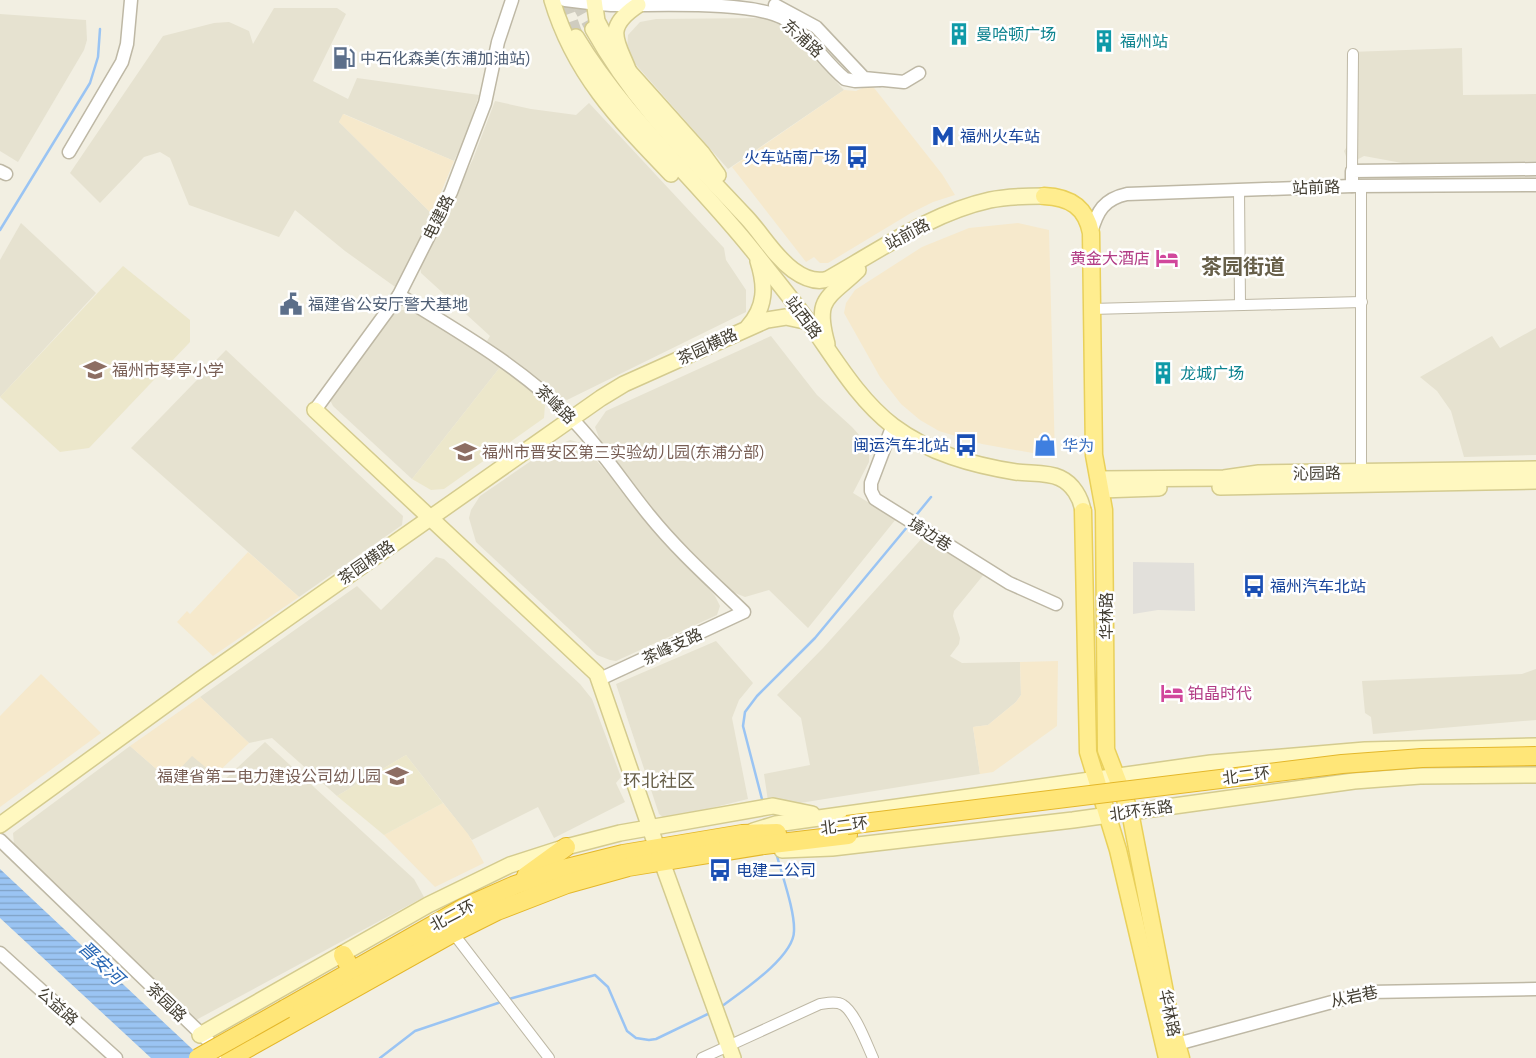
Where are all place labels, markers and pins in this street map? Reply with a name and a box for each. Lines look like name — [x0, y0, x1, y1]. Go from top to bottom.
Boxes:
building icon: 曼哈顿广场 — [946, 21, 972, 47]
place label: 曼哈顿广场 — [976, 24, 1056, 44]
building icon: 福州站 — [1091, 28, 1117, 54]
place label: 福州站 — [1120, 31, 1168, 51]
fuel station icon: 中石化森美(东浦加油站) — [331, 45, 357, 71]
place label: 中石化森美(东浦加油站) — [360, 48, 531, 68]
metro station icon: 福州火车站 — [930, 123, 956, 149]
place label: 福州火车站 — [960, 126, 1040, 146]
bus stop icon: 火车站南广场 — [844, 144, 870, 170]
place label: 火车站南广场 — [744, 147, 840, 167]
hotel icon: 黄金大酒店 — [1154, 245, 1180, 271]
place label: 黄金大酒店 — [1070, 248, 1150, 268]
public building icon: 福建省公安厅警犬基地 — [278, 291, 304, 317]
place label: 福建省公安厅警犬基地 — [308, 294, 468, 314]
school or university icon: 福州市琴亭小学 — [82, 357, 108, 383]
place label: 福州市琴亭小学 — [112, 360, 224, 380]
building icon: 龙城广场 — [1150, 360, 1176, 386]
place label: 龙城广场 — [1180, 363, 1244, 383]
bus stop icon: 闽运汽车北站 — [953, 432, 979, 458]
shop icon: 华为 — [1032, 432, 1058, 458]
place label: 闽运汽车北站 — [853, 435, 949, 455]
place label: 华为 — [1062, 435, 1094, 455]
school or university icon: 福州市晋安区第三实验幼儿园(东浦分部) — [452, 439, 478, 465]
place label: 福州市晋安区第三实验幼儿园(东浦分部) — [482, 442, 765, 462]
bus stop icon: 福州汽车北站 — [1241, 573, 1267, 599]
place label: 福州汽车北站 — [1270, 576, 1366, 596]
hotel icon: 铂晶时代 — [1159, 680, 1185, 706]
place label: 铂晶时代 — [1188, 683, 1252, 703]
school or university icon: 福建省第二电力建设公司幼儿园 — [384, 763, 410, 789]
place label: 福建省第二电力建设公司幼儿园 — [157, 766, 381, 786]
bus stop icon: 电建二公司 — [707, 857, 733, 883]
place label: 电建二公司 — [736, 860, 816, 880]

